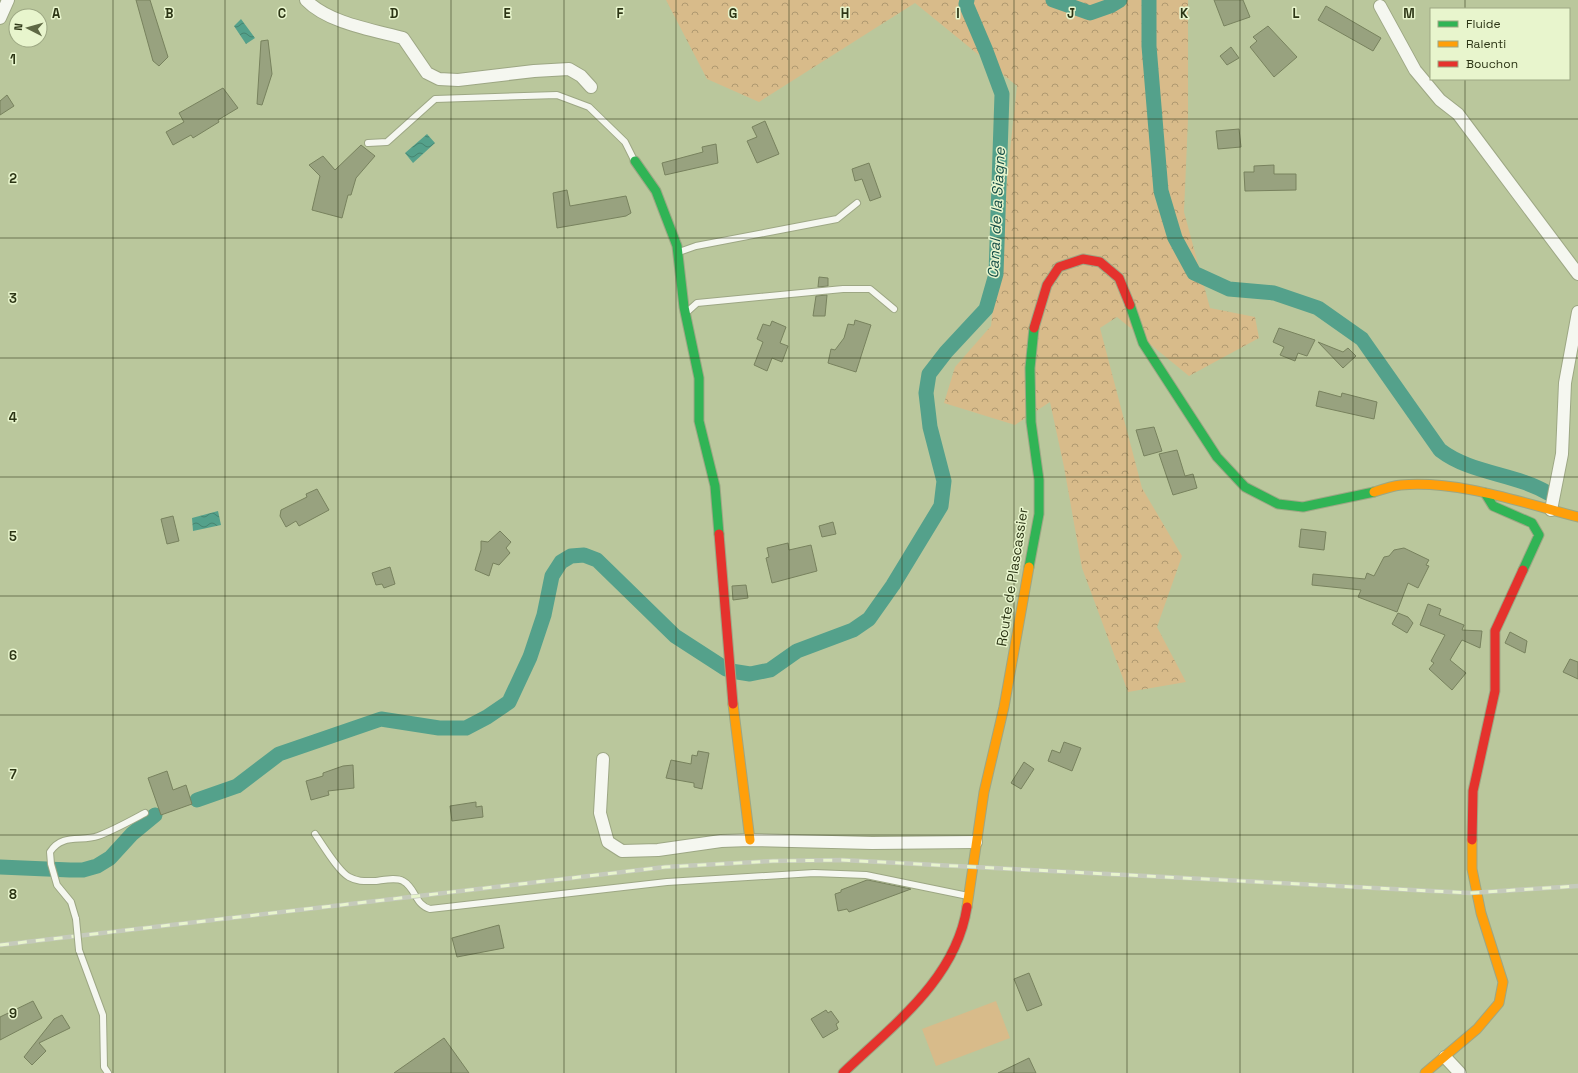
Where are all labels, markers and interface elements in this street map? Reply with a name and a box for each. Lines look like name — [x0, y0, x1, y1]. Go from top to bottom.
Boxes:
text: A — [52, 5, 61, 22]
text: B — [165, 5, 174, 22]
text: C — [278, 5, 286, 22]
text: D — [390, 5, 399, 22]
text: E — [503, 5, 511, 22]
text: F — [617, 5, 624, 22]
text: G — [729, 5, 737, 22]
text: H — [841, 5, 849, 22]
text: I — [956, 5, 960, 22]
text: J — [1067, 5, 1075, 22]
text: K — [1180, 5, 1189, 22]
text: L — [1292, 5, 1300, 22]
text: M — [1403, 5, 1415, 22]
north arrow — [8, 8, 48, 48]
legend — [1430, 8, 1570, 80]
text: Fluide — [1466, 16, 1501, 32]
text: N — [11, 23, 25, 31]
text: Ralenti — [1466, 36, 1506, 52]
text: 1 — [10, 51, 16, 68]
text: Bouchon — [1466, 56, 1518, 72]
water label: Canal de la Siagne — [983, 146, 1009, 279]
text: 2 — [9, 170, 17, 187]
text: 3 — [9, 290, 17, 307]
text: 4 — [9, 409, 17, 426]
street label: Route de Plascassier — [992, 506, 1032, 648]
text: 5 — [9, 528, 17, 545]
text: 6 — [9, 647, 17, 664]
text: 7 — [9, 766, 17, 783]
text: 8 — [9, 886, 17, 903]
text: 9 — [9, 1005, 17, 1022]

